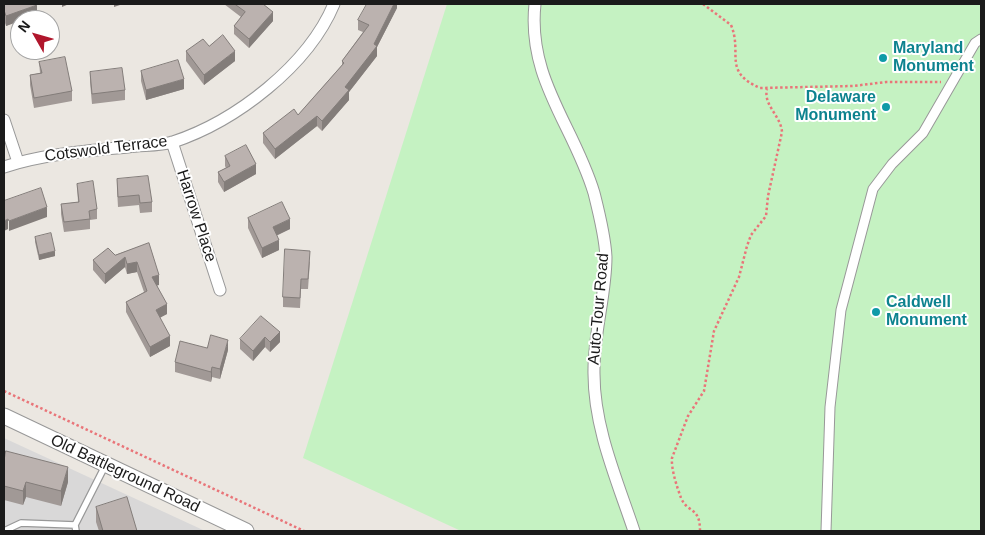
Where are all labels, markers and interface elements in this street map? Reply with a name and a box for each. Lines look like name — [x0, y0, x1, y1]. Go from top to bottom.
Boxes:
north arrow — [10, 10, 60, 60]
text: N — [15, 17, 33, 35]
place label: Maryland Monument — [893, 39, 974, 77]
marker: Maryland Monument — [877, 52, 889, 64]
place label: Delaware Monument — [795, 88, 876, 126]
marker: Delaware Monument — [880, 101, 892, 113]
street label: Cotswold Terrace — [43, 132, 169, 166]
street label: Harrow Place — [172, 167, 220, 265]
street label: Auto-Tour Road — [585, 252, 613, 366]
place label: Caldwell Monument — [886, 293, 967, 331]
marker: Caldwell Monument — [870, 306, 882, 318]
street label: Old Battleground Road — [47, 431, 203, 517]

